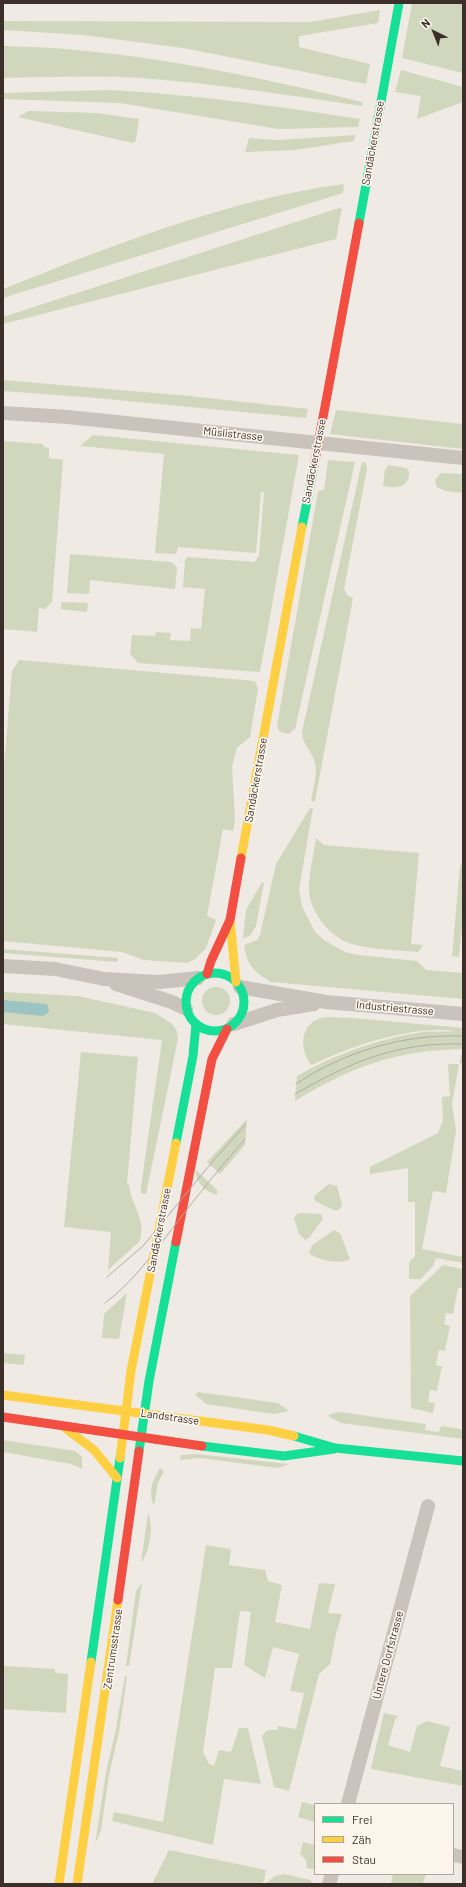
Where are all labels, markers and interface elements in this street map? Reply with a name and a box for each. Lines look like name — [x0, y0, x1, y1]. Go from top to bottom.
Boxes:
north arrow — [414, 12, 454, 52]
text: N — [418, 16, 433, 30]
street label: Sandäckerstrasse — [359, 100, 387, 186]
street label: Sandäckerstrasse — [299, 418, 329, 504]
street label: Müslistrasse — [203, 424, 263, 444]
street label: Sandäckerstrasse — [242, 737, 270, 823]
street label: Industriestrasse — [356, 998, 434, 1018]
street label: Sandäckerstrasse — [144, 1187, 174, 1273]
street label: Landstrasse — [140, 1406, 200, 1428]
street label: Zentrumsstrasse — [101, 1608, 125, 1690]
street label: Untere Dorfstrasse — [370, 1610, 406, 1700]
legend — [314, 1803, 454, 1875]
text: Frei — [352, 1812, 372, 1826]
text: Zäh — [352, 1832, 371, 1846]
text: Stau — [352, 1852, 376, 1866]

